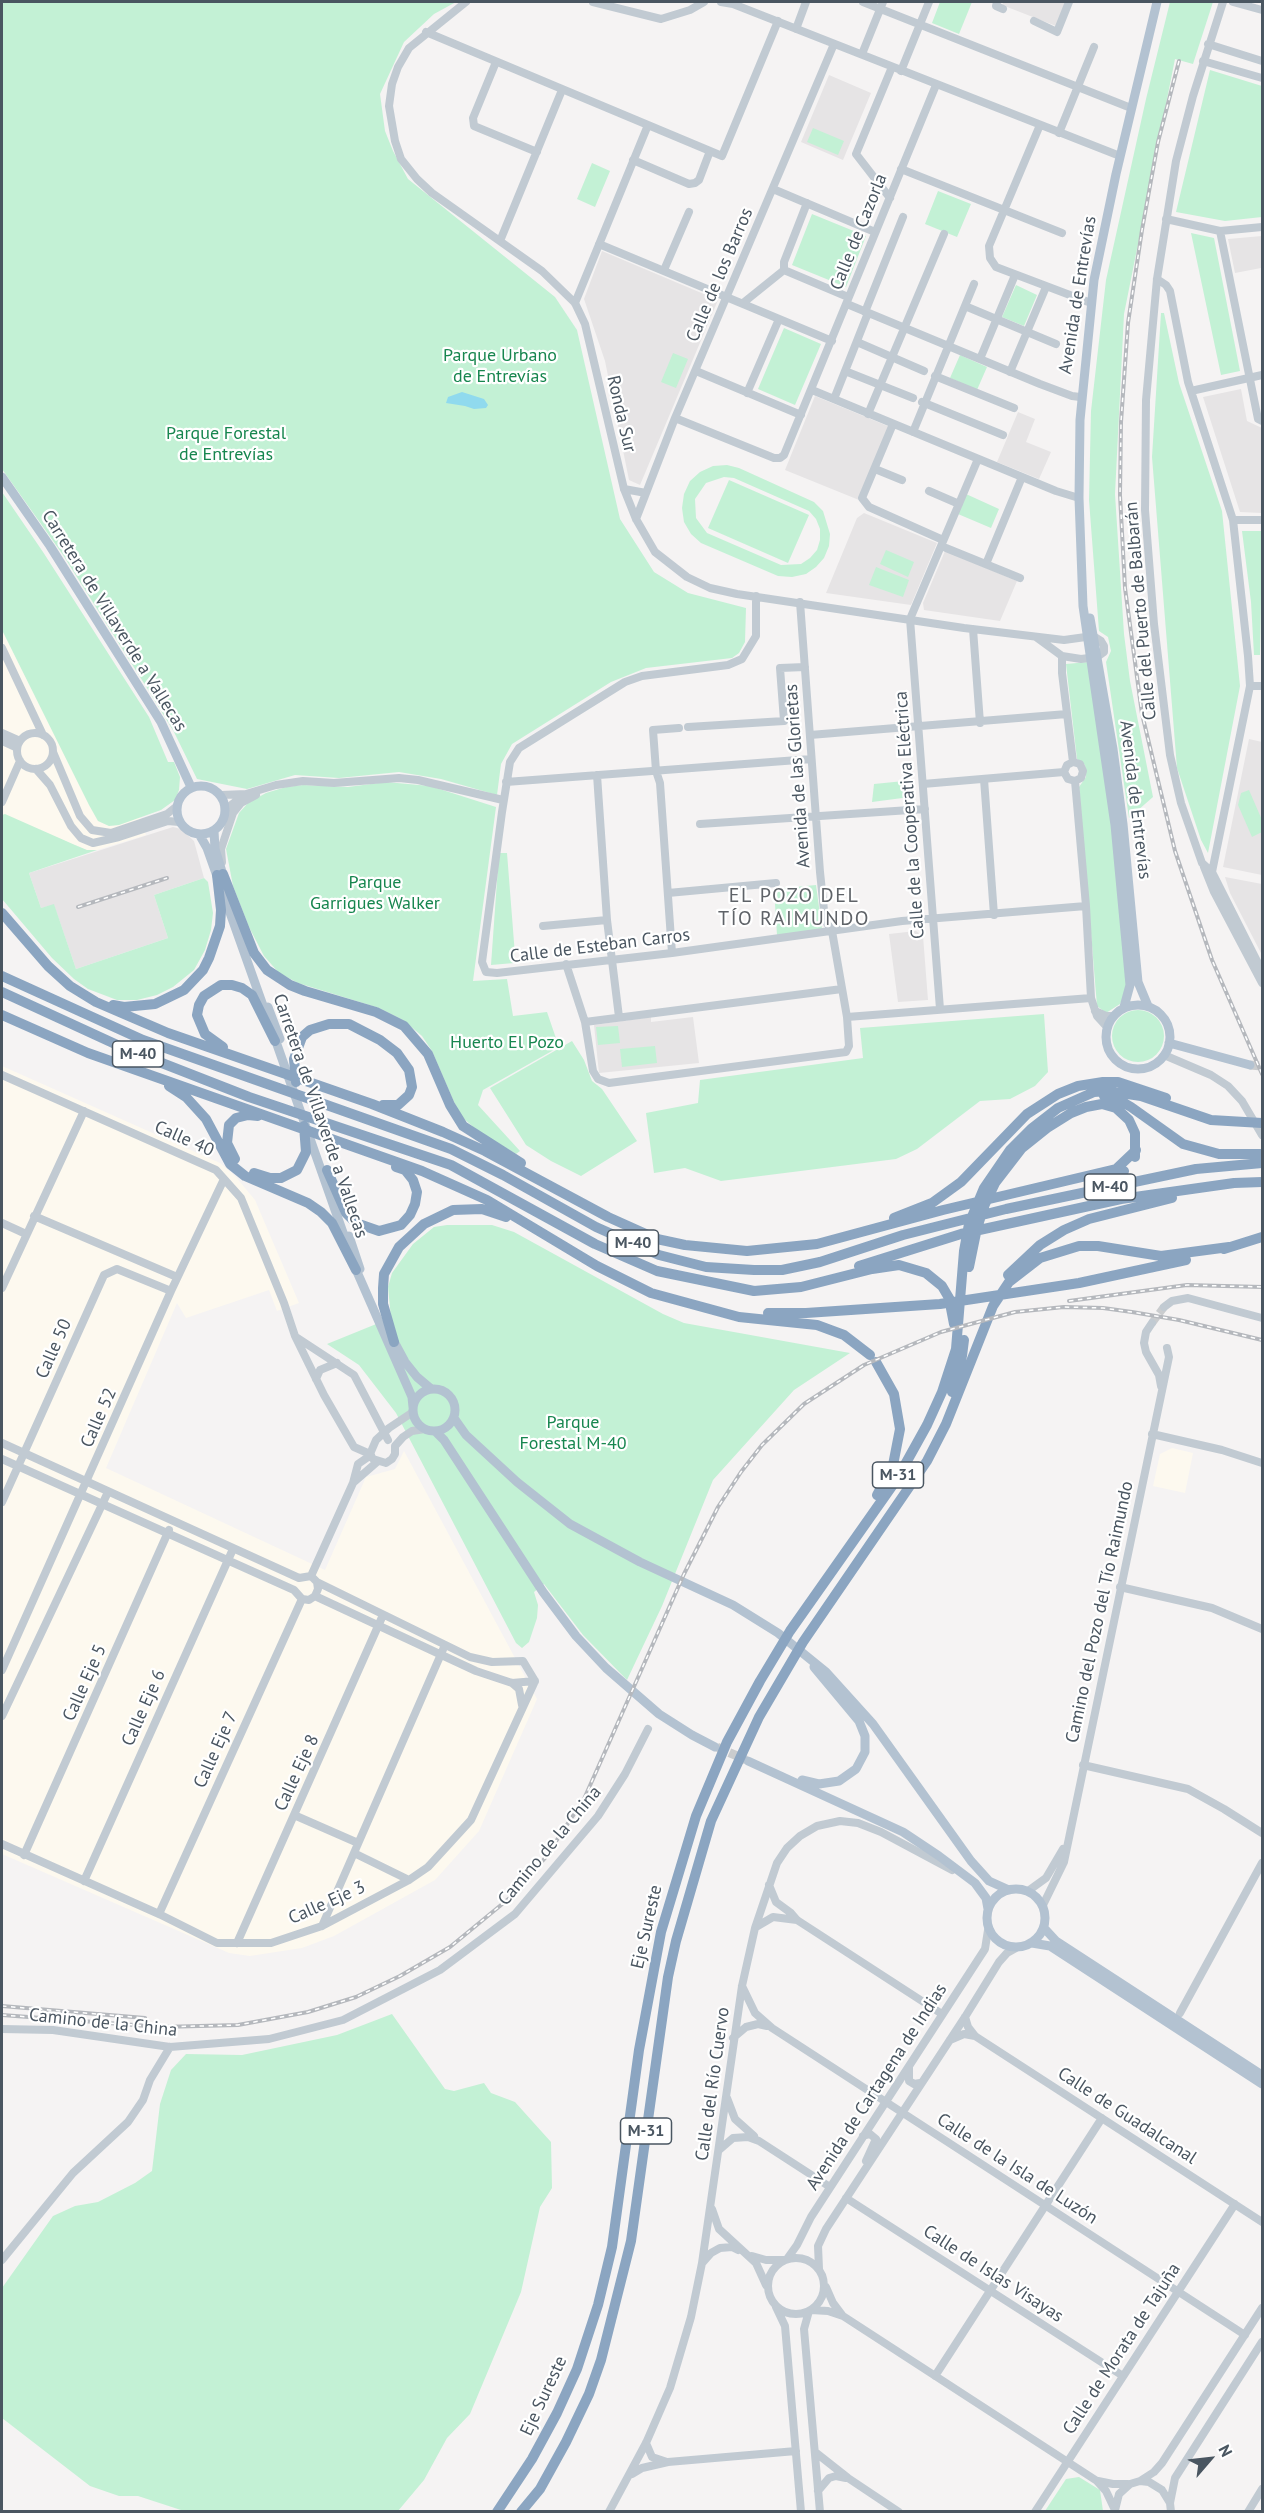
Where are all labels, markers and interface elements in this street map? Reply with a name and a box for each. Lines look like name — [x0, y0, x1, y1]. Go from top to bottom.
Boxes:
street label: Calle de Cazorla — [826, 171, 892, 293]
street label: Calle de los Barros — [682, 205, 758, 345]
street label: Avenida de Entrevías — [1055, 214, 1101, 376]
park label: Parque Urbano de Entrevías — [443, 345, 557, 388]
street label: Ronda Sur — [602, 374, 640, 454]
park label: Parque Forestal de Entrevías — [166, 423, 286, 466]
street label: Calle del Puerto de Balbarán — [1121, 501, 1161, 721]
street label: Carretera de Villaverde a Vallecas — [37, 506, 191, 736]
street label: Avenida de las Glorietas — [781, 683, 815, 869]
street label: Calle de la Cooperativa Eléctrica — [891, 690, 929, 940]
street label: Avenida de Entrevías — [1115, 719, 1155, 881]
park label: Parque Garrigues Walker — [310, 872, 440, 914]
district label: EL POZO DEL TÍO RAIMUNDO — [718, 884, 870, 931]
street label: Calle de Esteban Carros — [509, 924, 691, 968]
street label: Carretera de Villaverde a Vallecas — [268, 991, 372, 1241]
park label: Huerto El Pozo — [450, 1032, 564, 1054]
road number: M-40 — [112, 1041, 164, 1067]
street label: Calle 40 — [151, 1116, 217, 1162]
road number: M-40 — [1084, 1174, 1136, 1200]
road number: M-40 — [608, 1230, 658, 1256]
street label: Calle 50 — [31, 1316, 77, 1382]
street label: Calle 52 — [76, 1385, 122, 1451]
park label: Parque Forestal M-40 — [519, 1412, 627, 1454]
road number: M-31 — [872, 1462, 924, 1488]
street label: Camino del Pozo del Tío Raimundo — [1062, 1479, 1138, 1745]
street label: Calle Eje 5 — [59, 1641, 111, 1725]
street label: Calle Eje 6 — [118, 1666, 170, 1750]
street label: Calle Eje 7 — [190, 1708, 242, 1792]
street label: Calle Eje 8 — [270, 1731, 324, 1815]
street label: Camino de la China — [494, 1782, 606, 1910]
street label: Calle Eje 3 — [285, 1877, 369, 1929]
street label: Eje Sureste — [627, 1883, 667, 1971]
street label: Avenida de Cartagena de Indias — [802, 1980, 952, 2194]
street label: Camino de la China — [28, 2004, 178, 2042]
street label: Calle del Río Cuervo — [692, 2006, 734, 2162]
street label: Calle de Guadalcanal — [1053, 2063, 1201, 2169]
street label: Calle de la Isla de Luzón — [933, 2109, 1101, 2229]
road number: M-31 — [620, 2118, 672, 2144]
street label: Calle de Islas Visayas — [919, 2221, 1067, 2327]
street label: Calle de Morata de Tajuña — [1059, 2259, 1185, 2439]
street label: Eje Sureste — [516, 2353, 572, 2439]
north arrow — [1180, 2429, 1240, 2489]
text: N — [1215, 2441, 1237, 2460]

